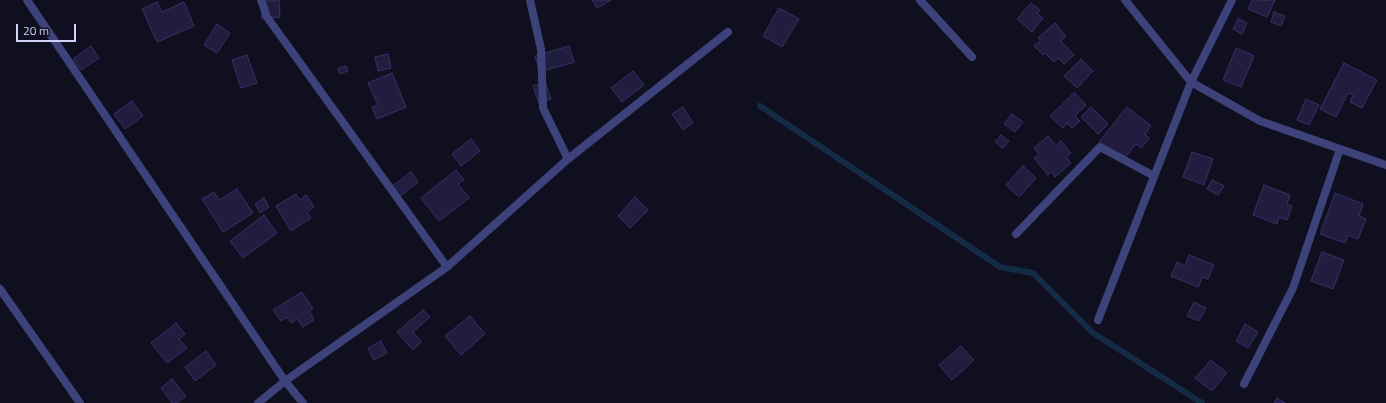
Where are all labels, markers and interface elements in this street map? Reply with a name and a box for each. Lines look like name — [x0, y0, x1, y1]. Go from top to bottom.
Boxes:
scale bar — [18, 16, 78, 42]
text: 20 m — [23, 21, 49, 40]

